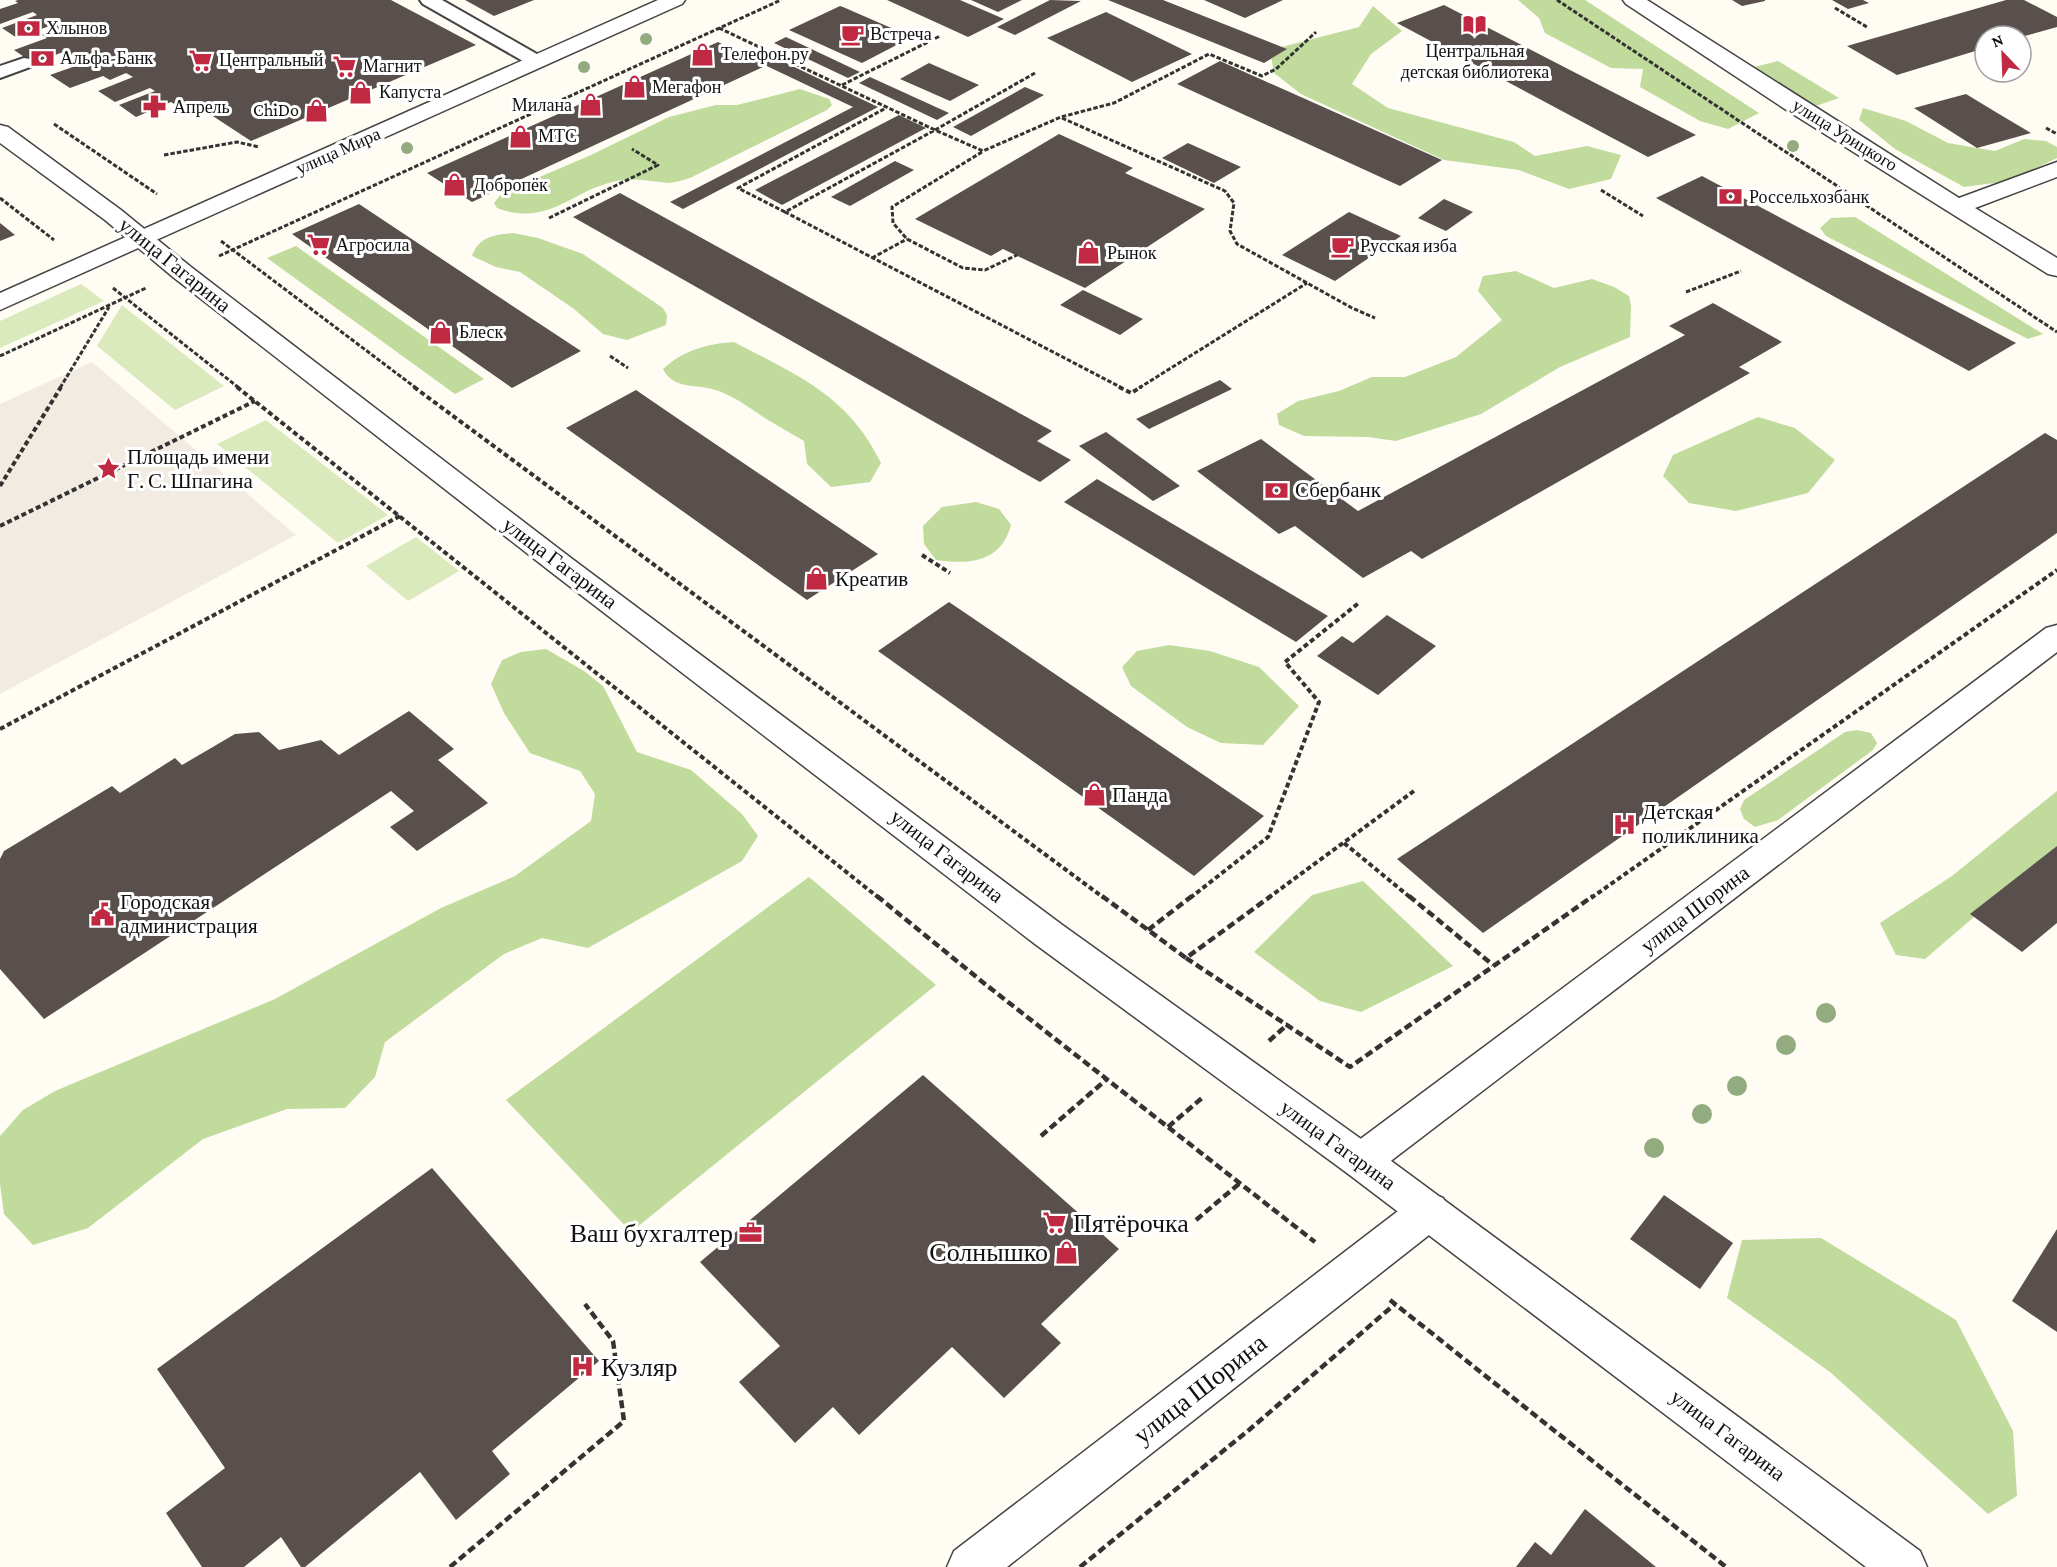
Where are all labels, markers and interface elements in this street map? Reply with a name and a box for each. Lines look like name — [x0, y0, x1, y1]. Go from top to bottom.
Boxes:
library icon: Центральная детская библиотека — [1462, 12, 1488, 38]
bank icon: Хлынов — [15, 15, 41, 41]
place label: Хлынов — [46, 18, 107, 38]
cafe icon: Встреча — [839, 21, 865, 47]
place label: Встреча — [870, 24, 932, 44]
north arrow — [1973, 24, 2033, 84]
text: N — [1989, 31, 2006, 51]
shop icon: Телефон.ру — [690, 41, 716, 67]
place label: Центральная детская библиотека — [1401, 41, 1549, 82]
place label: Телефон.ру — [721, 44, 809, 64]
bank icon: Альфа-Банк — [29, 45, 55, 71]
supermarket icon: Центральный — [188, 47, 214, 73]
place label: Альфа-Банк — [60, 48, 153, 68]
place label: Центральный — [219, 50, 324, 70]
supermarket icon: Магнит — [332, 53, 358, 79]
place label: Магнит — [363, 56, 422, 76]
shop icon: Мегафон — [621, 74, 647, 100]
place label: Мегафон — [652, 77, 722, 97]
shop icon: Капуста — [348, 79, 374, 105]
place label: Капуста — [379, 82, 441, 102]
shop icon: Милана — [577, 92, 603, 118]
pharmacy icon: Апрель — [142, 94, 168, 120]
place label: Милана — [512, 95, 572, 115]
street label: улица Урицкого — [1789, 95, 1901, 175]
place label: Апрель — [173, 97, 230, 117]
shop icon: ChiDo — [304, 97, 330, 123]
place label: ChiDo — [253, 100, 299, 120]
street label: улица Мира — [293, 123, 383, 179]
shop icon: МТС — [507, 123, 533, 149]
place label: МТС — [538, 126, 577, 146]
shop icon: Добропёк — [442, 172, 468, 198]
place label: Добропёк — [473, 175, 548, 195]
bank icon: Россельхозбанк — [1718, 184, 1744, 210]
place label: Россельхозбанк — [1749, 187, 1870, 207]
street label: улица Гагарина — [114, 213, 236, 318]
supermarket icon: Агросила — [305, 232, 331, 258]
cafe icon: Русская изба — [1329, 233, 1355, 259]
place label: Агросила — [336, 235, 409, 255]
place label: Русская изба — [1360, 236, 1457, 256]
shop icon: Рынок — [1076, 240, 1102, 266]
place label: Рынок — [1107, 243, 1157, 263]
shop icon: Блеск — [428, 319, 454, 345]
place label: Блеск — [459, 322, 504, 342]
place label: Площадь имени Г. С. Шпагина — [127, 445, 269, 493]
place icon: Площадь имени Г. С. Шпагина — [96, 456, 122, 482]
bank icon: Сбербанк — [1264, 477, 1290, 503]
place label: Сбербанк — [1295, 478, 1382, 502]
street label: улица Гагарина — [498, 512, 622, 614]
shop icon: Креатив — [804, 566, 830, 592]
place label: Креатив — [835, 567, 908, 591]
shop icon: Панда — [1081, 782, 1107, 808]
place label: Панда — [1112, 783, 1168, 807]
place label: Детская поликлиника — [1642, 800, 1759, 848]
street label: улица Гагарина — [886, 804, 1009, 908]
hospital icon: Детская поликлиника — [1611, 811, 1637, 837]
street label: улица Шорина — [1636, 860, 1755, 958]
place label: Городская администрация — [120, 890, 258, 938]
public building icon: Городская администрация — [89, 901, 115, 927]
street label: улица Гагарина — [1276, 1095, 1401, 1195]
place label: Пятёрочка — [1073, 1209, 1189, 1238]
supermarket icon: Пятёрочка — [1042, 1210, 1068, 1236]
place label: Ваш бухгалтер — [570, 1219, 733, 1248]
office icon: Ваш бухгалтер — [738, 1220, 764, 1246]
place label: Солнышко — [929, 1238, 1048, 1267]
shop icon: Солнышко — [1053, 1239, 1079, 1265]
street label: улица Шорина — [1128, 1328, 1273, 1450]
place label: Кузляр — [601, 1353, 678, 1382]
hospital icon: Кузляр — [570, 1354, 596, 1380]
street label: улица Гагарина — [1666, 1384, 1790, 1486]

